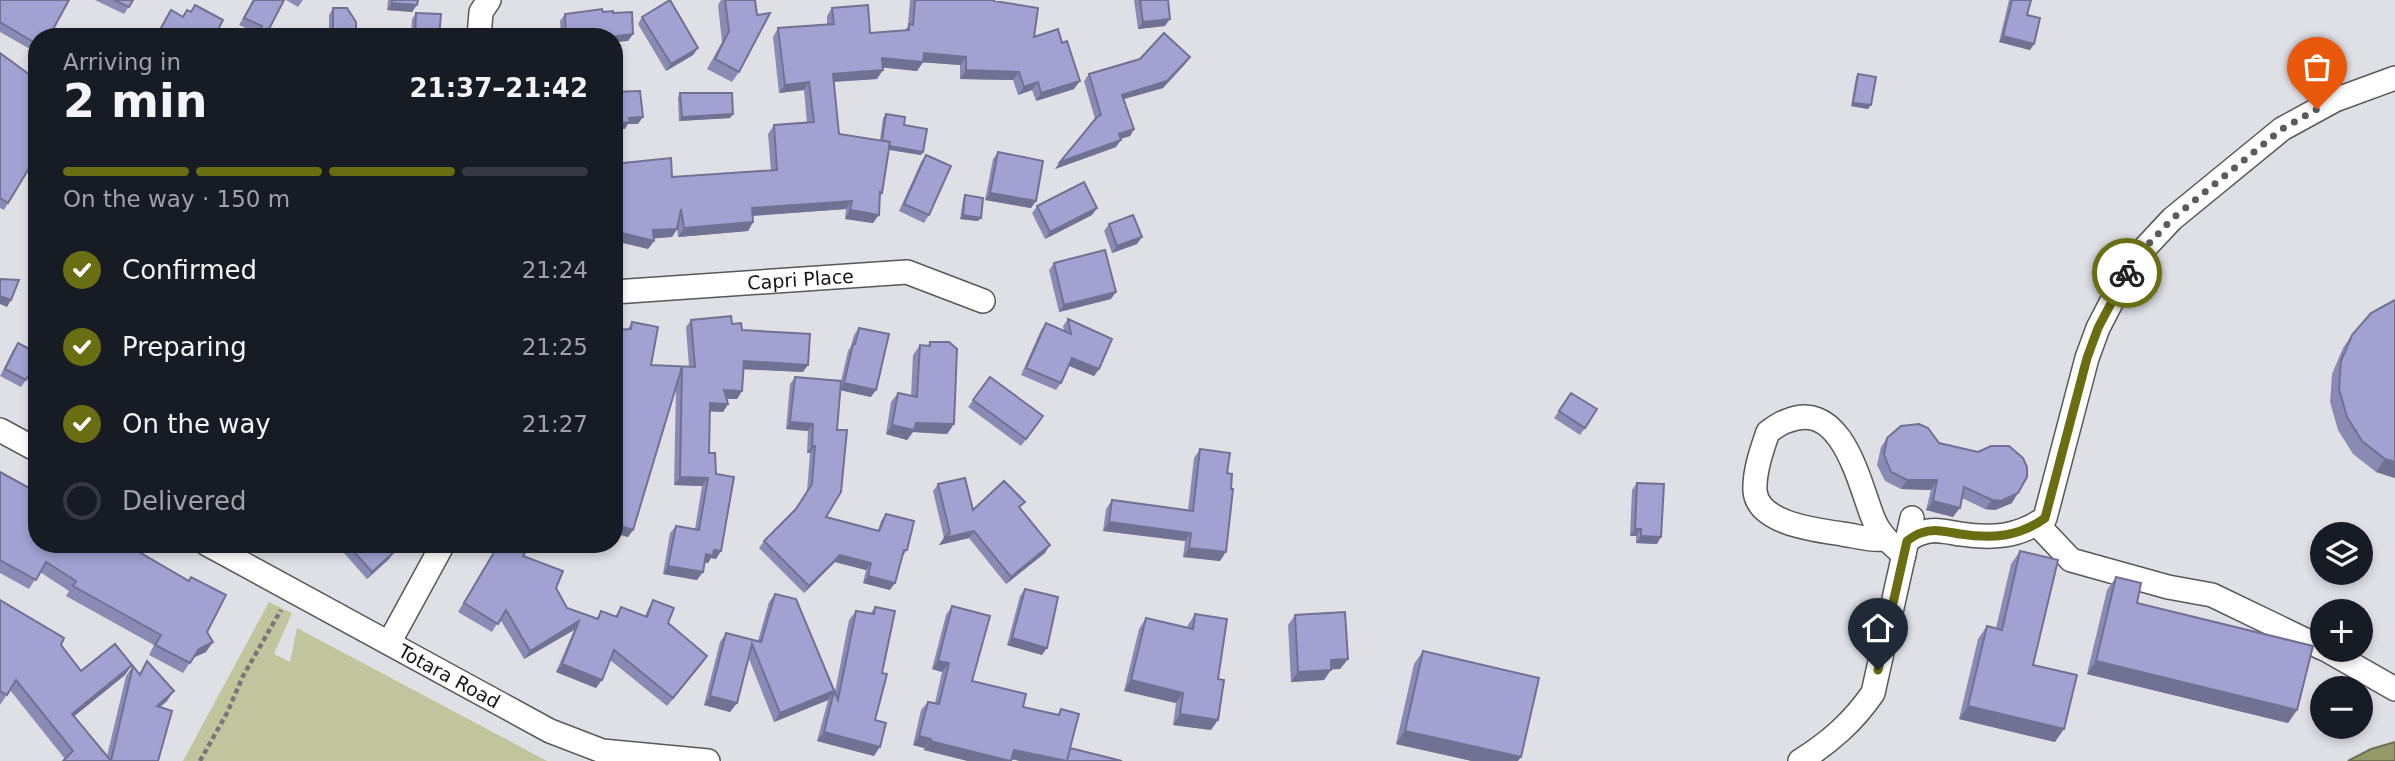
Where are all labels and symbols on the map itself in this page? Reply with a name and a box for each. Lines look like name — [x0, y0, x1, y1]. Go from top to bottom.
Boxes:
pin — [2287, 37, 2347, 109]
courier — [2092, 238, 2162, 308]
street label: Capri Place — [747, 265, 855, 294]
pin — [1848, 598, 1908, 670]
street label: Totara Road — [394, 639, 504, 713]

